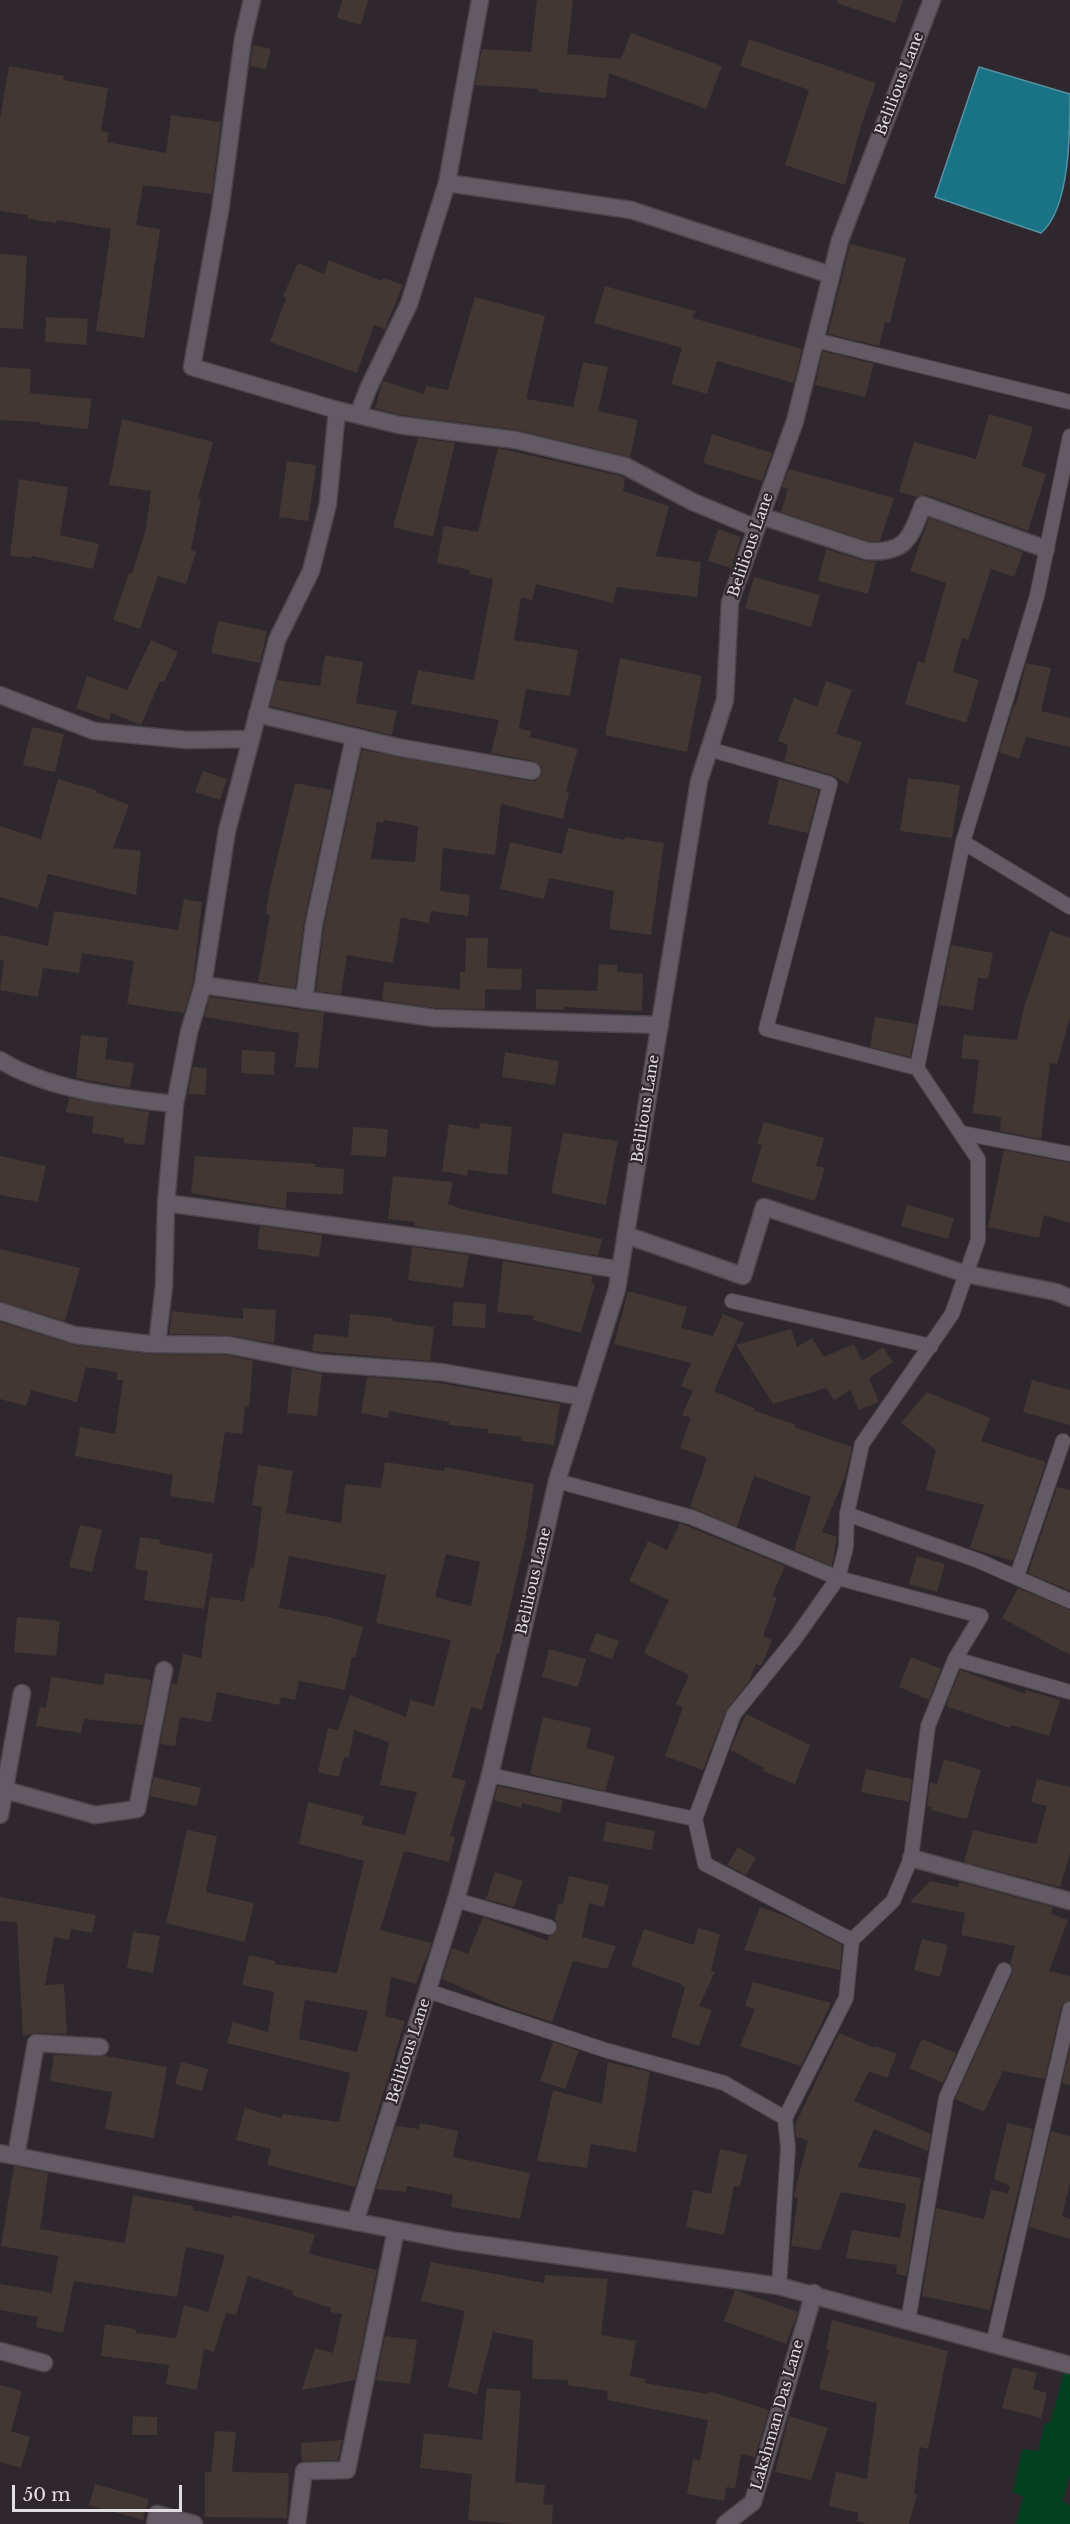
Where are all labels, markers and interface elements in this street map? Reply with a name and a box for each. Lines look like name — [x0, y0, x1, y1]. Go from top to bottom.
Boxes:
street label: Belilious Lane — [872, 30, 928, 138]
street label: Belilious Lane — [725, 490, 777, 600]
street label: Belilious Lane — [629, 1054, 663, 1164]
street label: Belilious Lane — [513, 1526, 555, 1636]
street label: Belilious Lane — [384, 1996, 434, 2106]
street label: Lakshman Das Lane — [748, 2338, 808, 2492]
scale bar — [15, 2473, 184, 2511]
text: 50 m — [23, 2484, 71, 2506]

